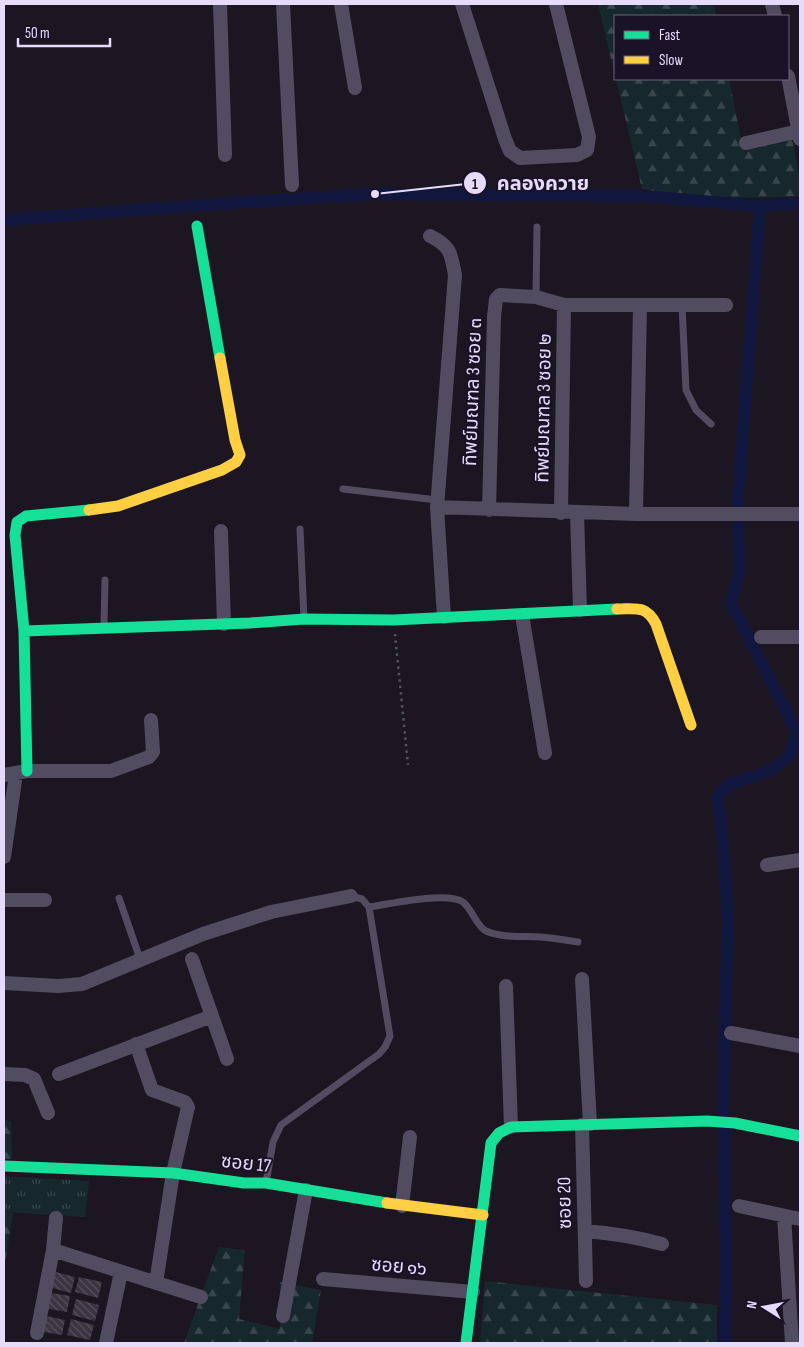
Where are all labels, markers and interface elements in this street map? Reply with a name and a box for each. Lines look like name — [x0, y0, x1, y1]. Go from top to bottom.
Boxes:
scale bar — [18, 15, 110, 47]
legend — [614, 15, 789, 80]
text: 50 m — [25, 24, 50, 43]
text: Fast — [659, 26, 681, 45]
text: Slow — [659, 51, 683, 70]
callout: คลองควาย — [462, 166, 600, 201]
text: คลองควาย — [497, 172, 589, 196]
text: 1 — [472, 175, 478, 194]
street label: ทิพย์มณฑล 3 ซอย ๓ — [459, 318, 487, 466]
street label: ทิพย์มณฑล 3 ซอย ๒ — [531, 333, 557, 483]
street label: ซอย 17 — [220, 1150, 272, 1178]
street label: ซอย 20 — [553, 1177, 577, 1229]
street label: ซอย ๑๖ — [370, 1253, 428, 1281]
north arrow — [739, 1282, 789, 1332]
text: N — [743, 1299, 761, 1310]

